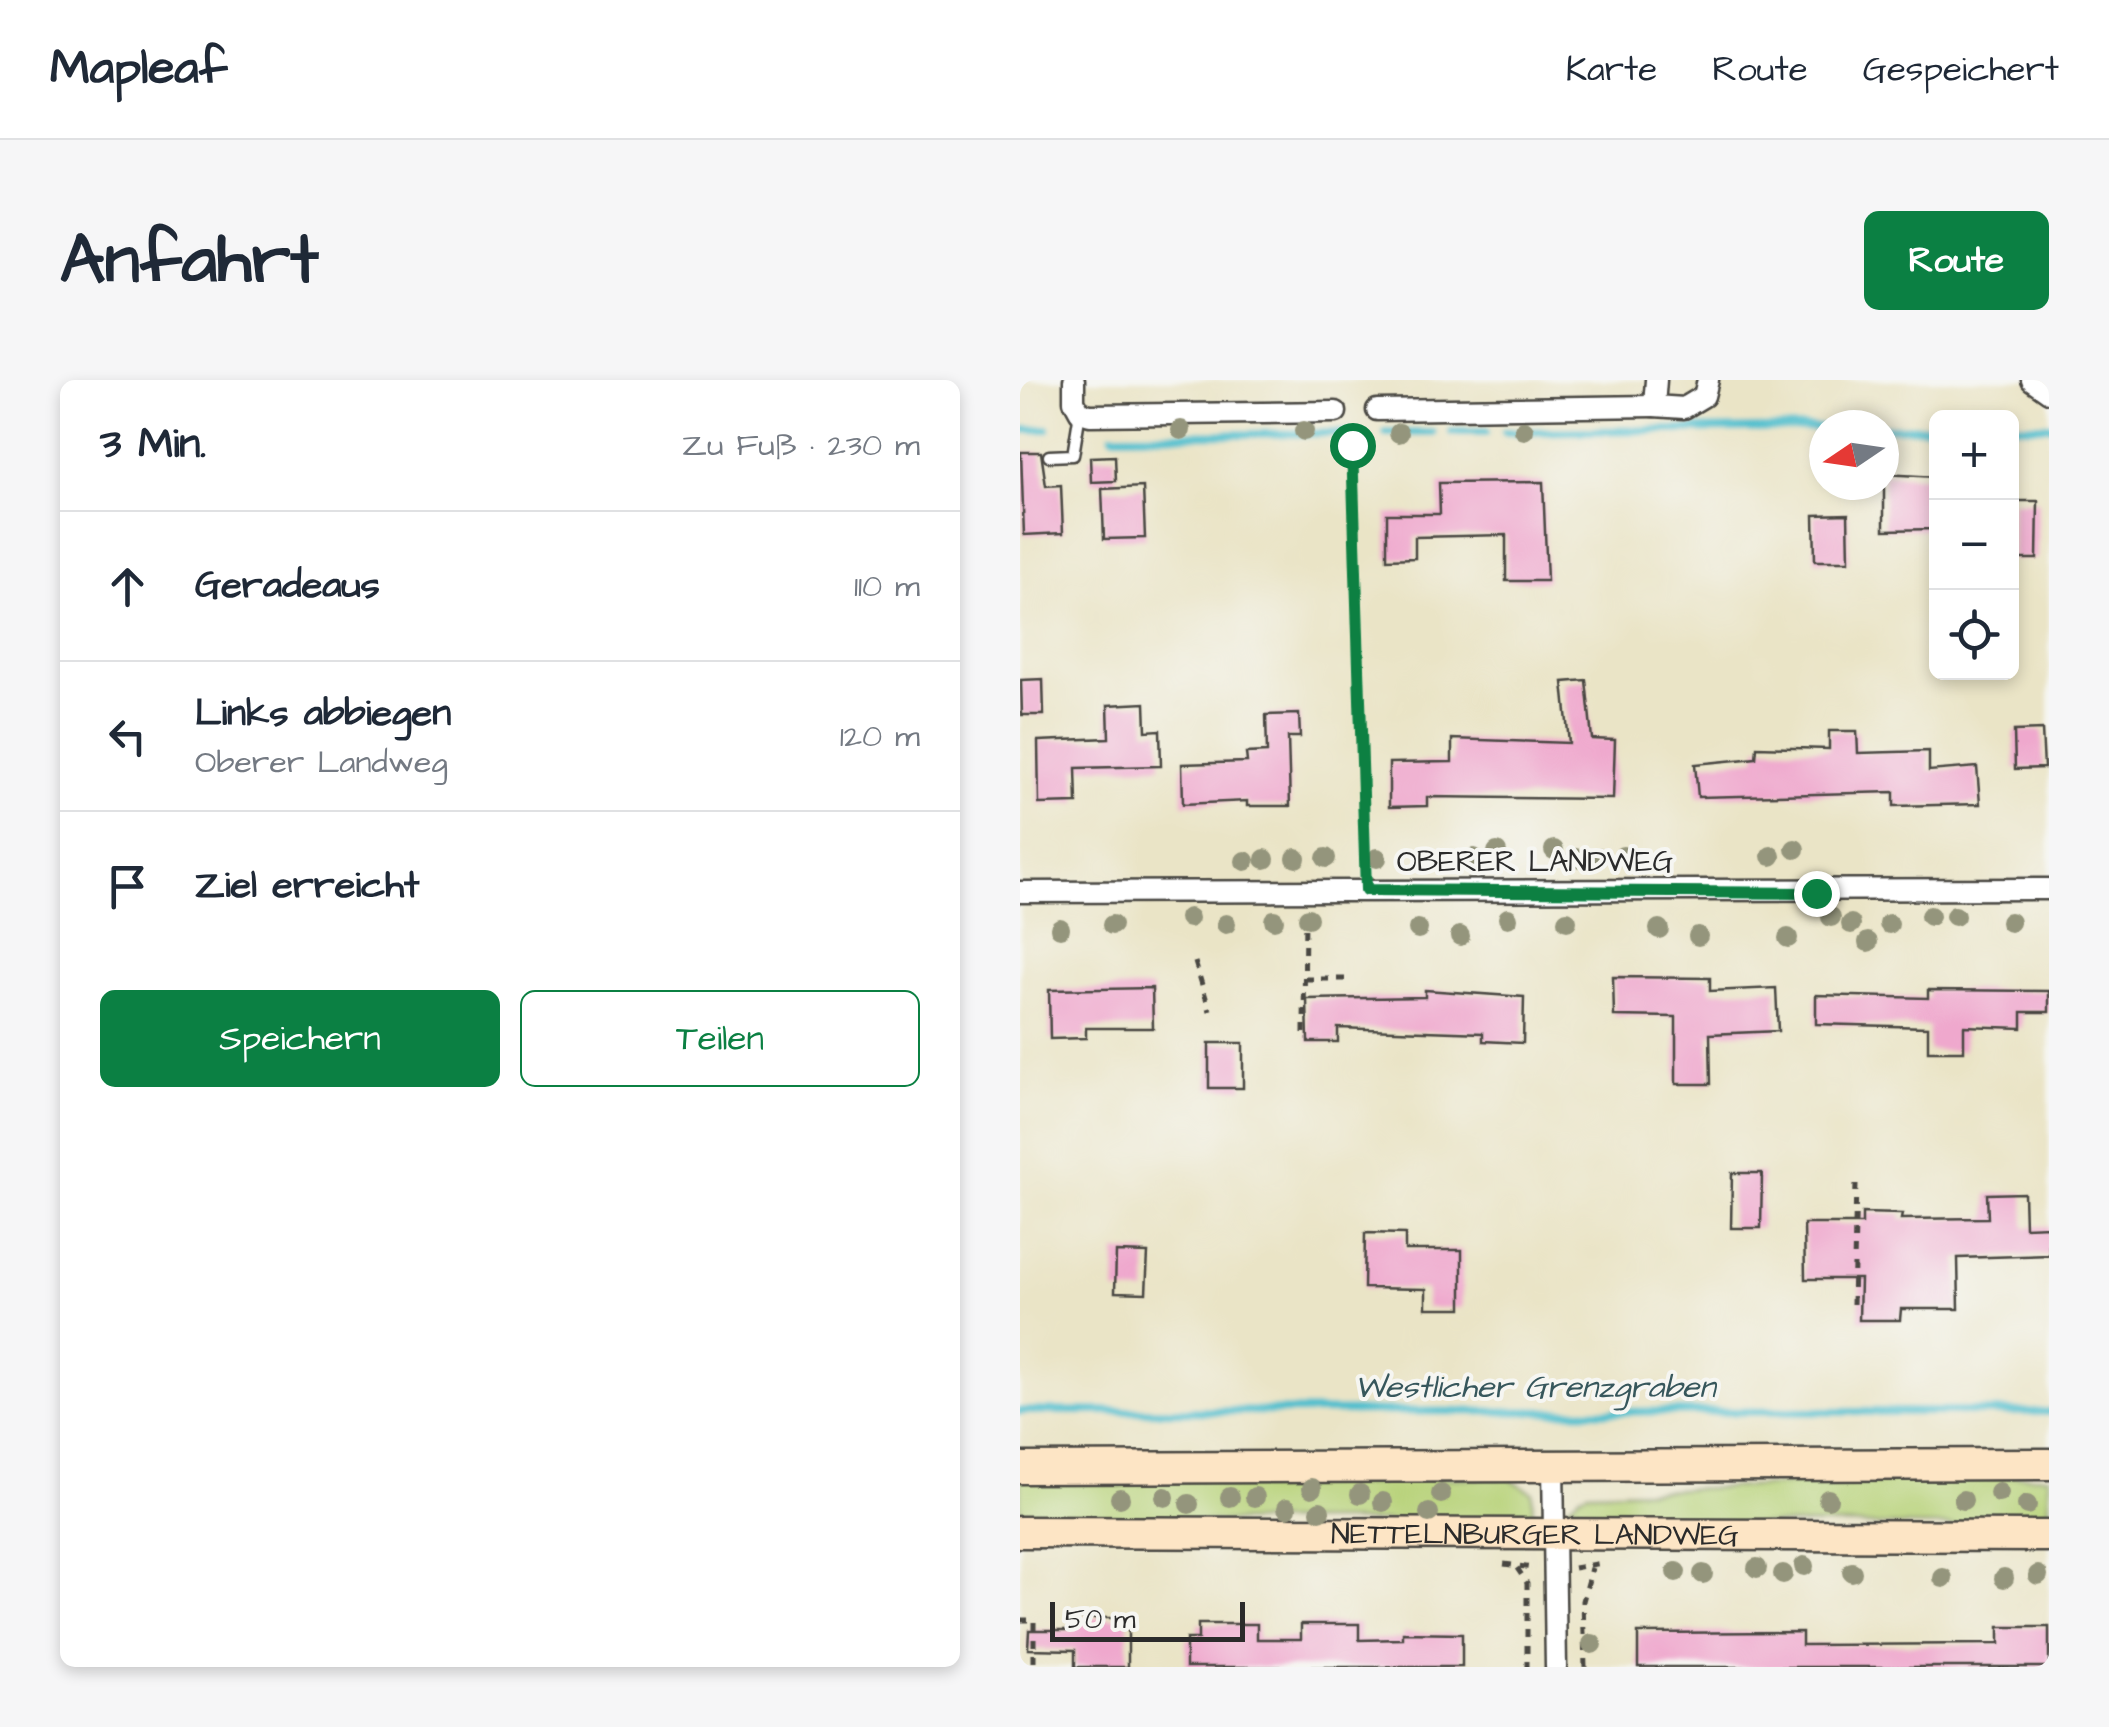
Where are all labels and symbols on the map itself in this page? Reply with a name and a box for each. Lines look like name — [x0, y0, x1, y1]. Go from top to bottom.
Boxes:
north arrow — [1809, 410, 1899, 500]
route start — [1330, 423, 1376, 469]
street label: OBERER LANDWEG — [1397, 841, 1674, 883]
route end — [1794, 871, 1840, 917]
water label: Westlicher Grenzgraben — [1355, 1365, 1718, 1411]
street label: NETTELNBURGER LANDWEG — [1331, 1513, 1739, 1557]
scale bar — [1050, 1597, 1245, 1642]

